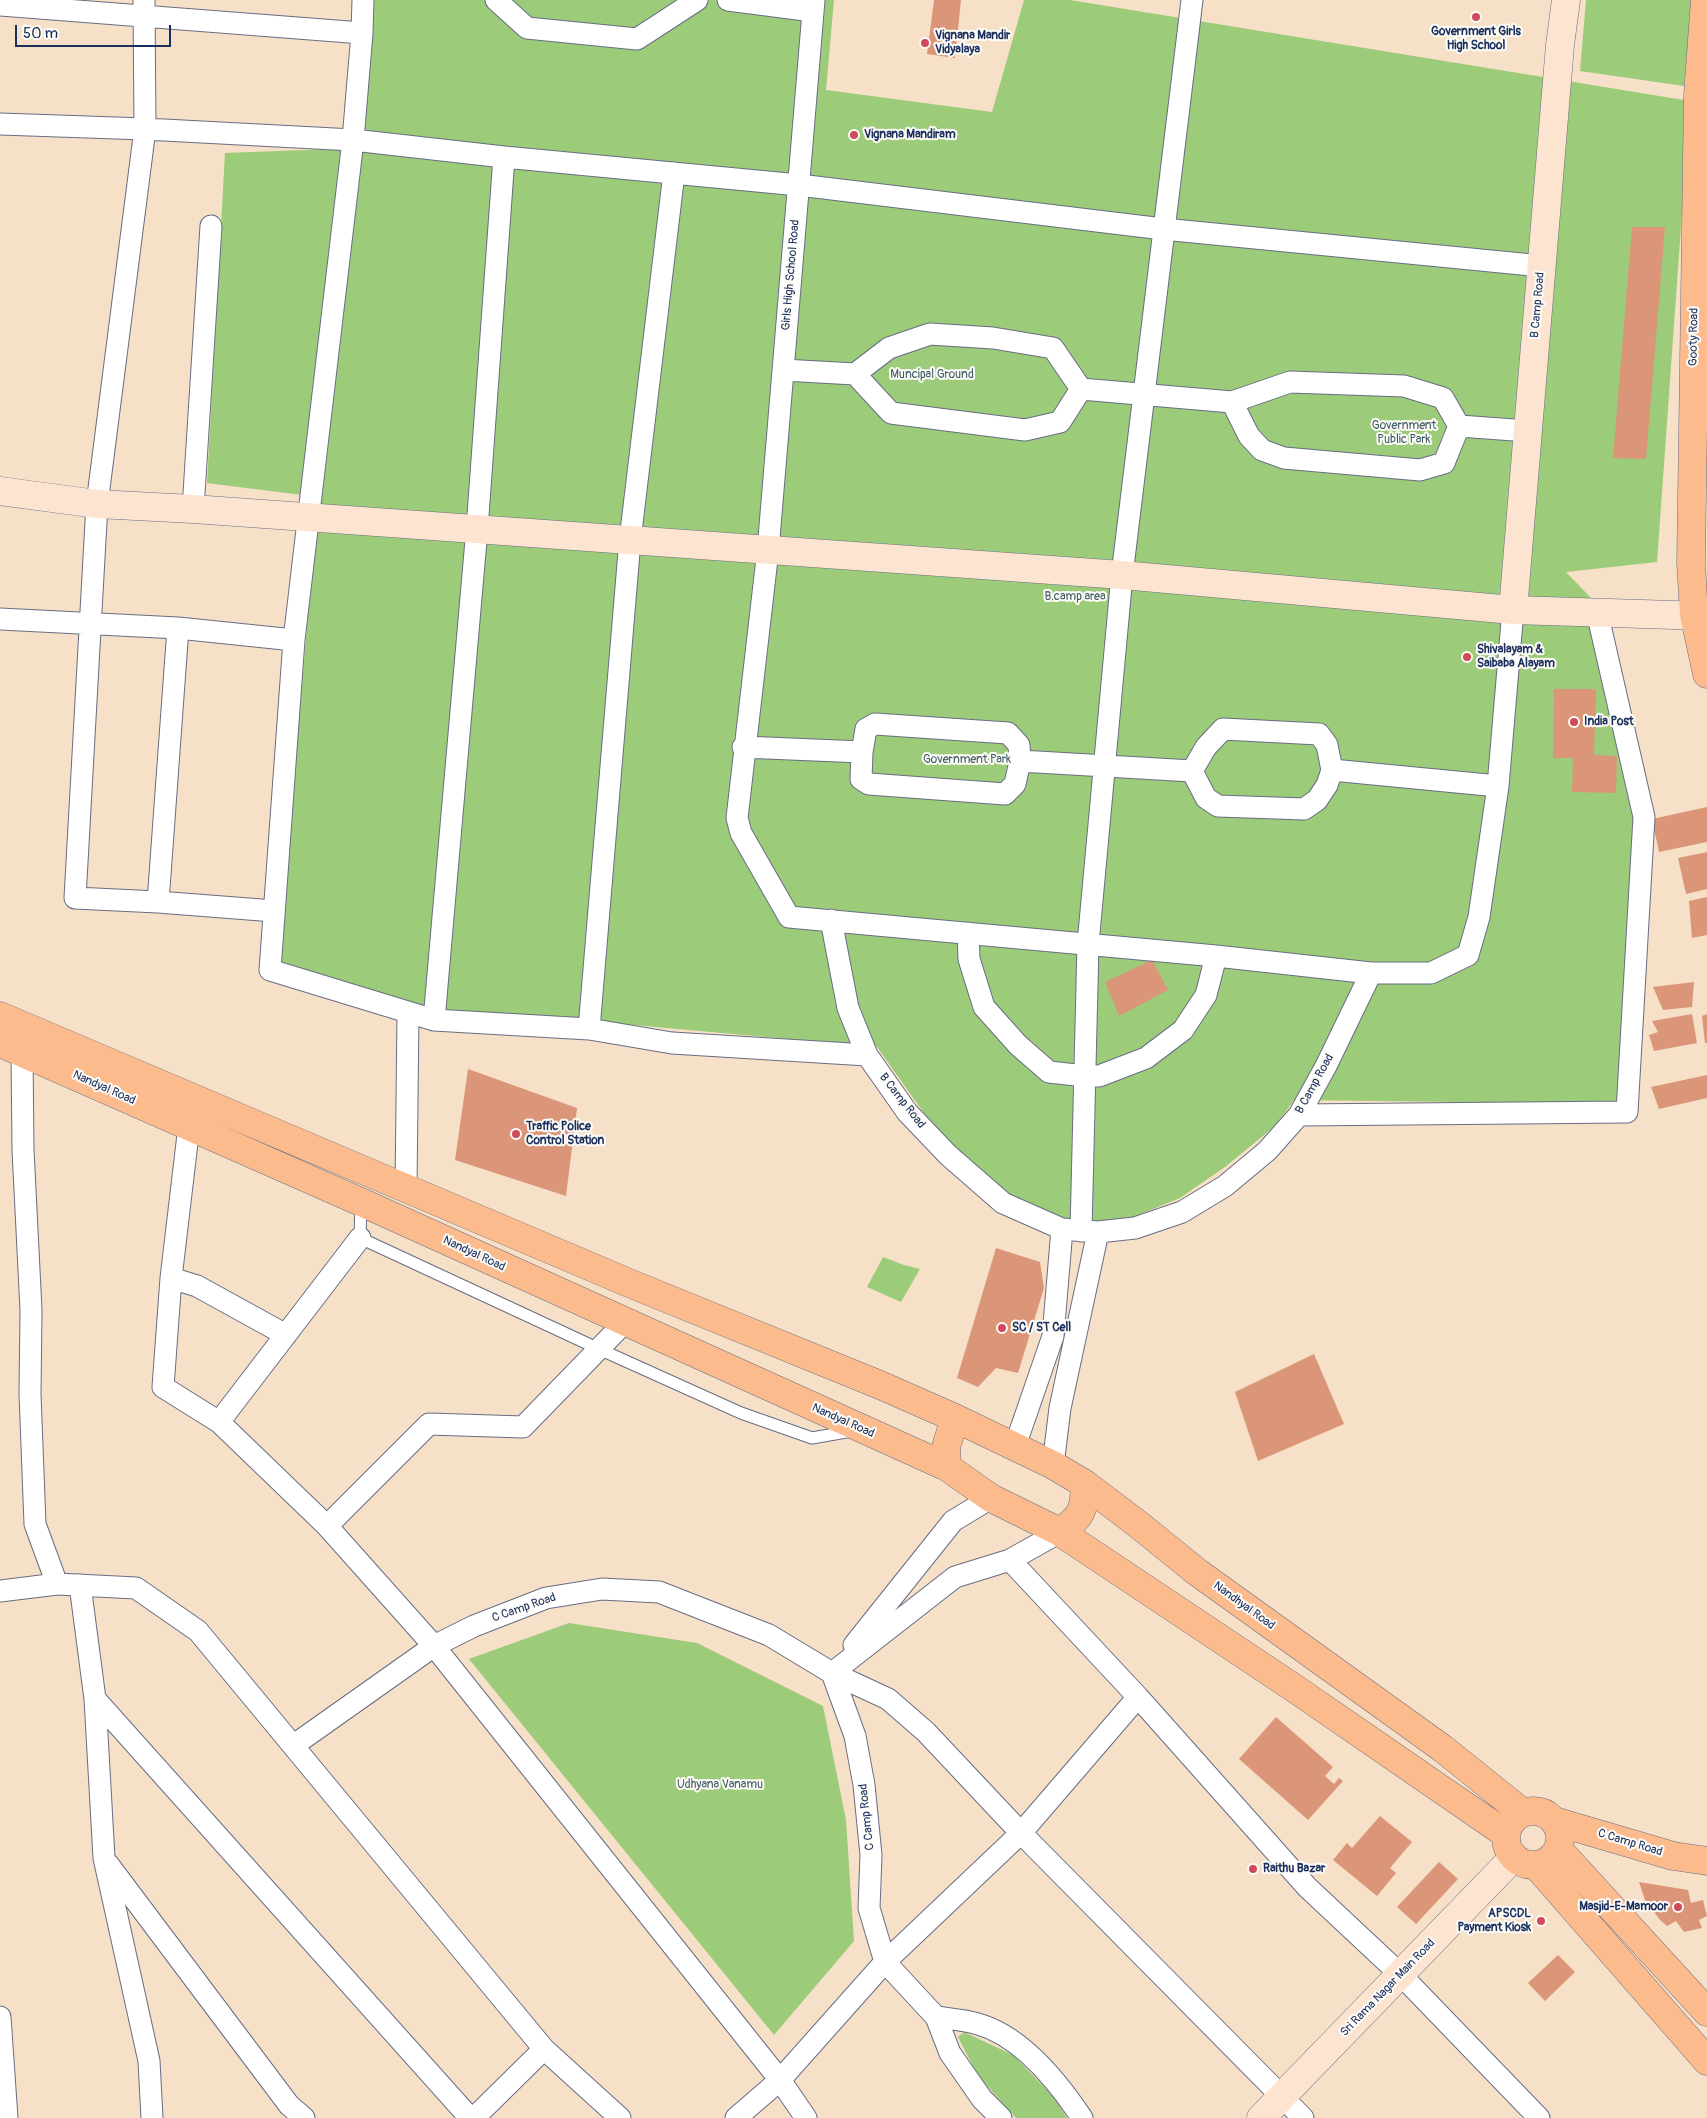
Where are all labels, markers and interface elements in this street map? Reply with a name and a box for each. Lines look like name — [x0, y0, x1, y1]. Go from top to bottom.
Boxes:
marker: Government Girls High School — [1470, 11, 1482, 23]
scale bar — [18, 15, 174, 47]
text: 50 m — [23, 24, 58, 43]
place label: Government Girls High School — [1431, 25, 1521, 53]
place label: Vignana Mandir Vidyalaya — [935, 29, 1010, 57]
marker: Vignana Mandir Vidyalaya — [919, 37, 931, 49]
place label: Vignana Mandiram — [864, 128, 956, 142]
marker: Vignana Mandiram — [848, 129, 860, 141]
street label: Girls High School Road — [779, 219, 803, 331]
street label: B Camp Road — [1528, 271, 1548, 339]
street label: Gooty Road — [1686, 308, 1702, 366]
park label: Muncipal Ground — [890, 368, 974, 382]
park label: Government Public Park — [1372, 419, 1436, 447]
park label: B.camp area — [1044, 590, 1106, 604]
place label: Shivalayam & Saibaba Alayam — [1477, 643, 1555, 671]
marker: Shivalayam & Saibaba Alayam — [1461, 651, 1473, 663]
place label: India Post — [1584, 715, 1634, 729]
marker: India Post — [1568, 716, 1580, 728]
park label: Government Park — [923, 753, 1011, 767]
street label: B Camp Road — [1293, 1052, 1337, 1116]
street label: Nandyal Road — [70, 1068, 138, 1108]
street label: B Camp Road — [876, 1071, 928, 1131]
place label: Traffic Police Control Station — [526, 1120, 604, 1148]
marker: Traffic Police Control Station — [510, 1128, 522, 1140]
street label: Nandyal Road — [441, 1233, 507, 1275]
place label: SC / ST Cell — [1012, 1321, 1071, 1335]
marker: SC / ST Cell — [996, 1322, 1008, 1334]
street label: Nandyal Road — [809, 1401, 877, 1441]
street label: Nandhyal Road — [1210, 1579, 1278, 1633]
street label: C Camp Road — [490, 1590, 558, 1626]
park label: Udhyana Vanamu — [677, 1778, 763, 1792]
street label: C Camp Road — [856, 1783, 878, 1851]
street label: C Camp Road — [1596, 1826, 1664, 1860]
place label: Raithu Bazar — [1263, 1862, 1325, 1876]
marker: Raithu Bazar — [1247, 1863, 1259, 1875]
place label: Masjid-E-Mamoor — [1579, 1900, 1668, 1914]
marker: Masjid-E-Mamoor — [1672, 1901, 1684, 1913]
place label: APSCDL Payment Kiosk — [1458, 1907, 1531, 1935]
marker: APSCDL Payment Kiosk — [1535, 1915, 1547, 1927]
street label: Sri Rama Nagar Main Road — [1338, 1936, 1438, 2040]

